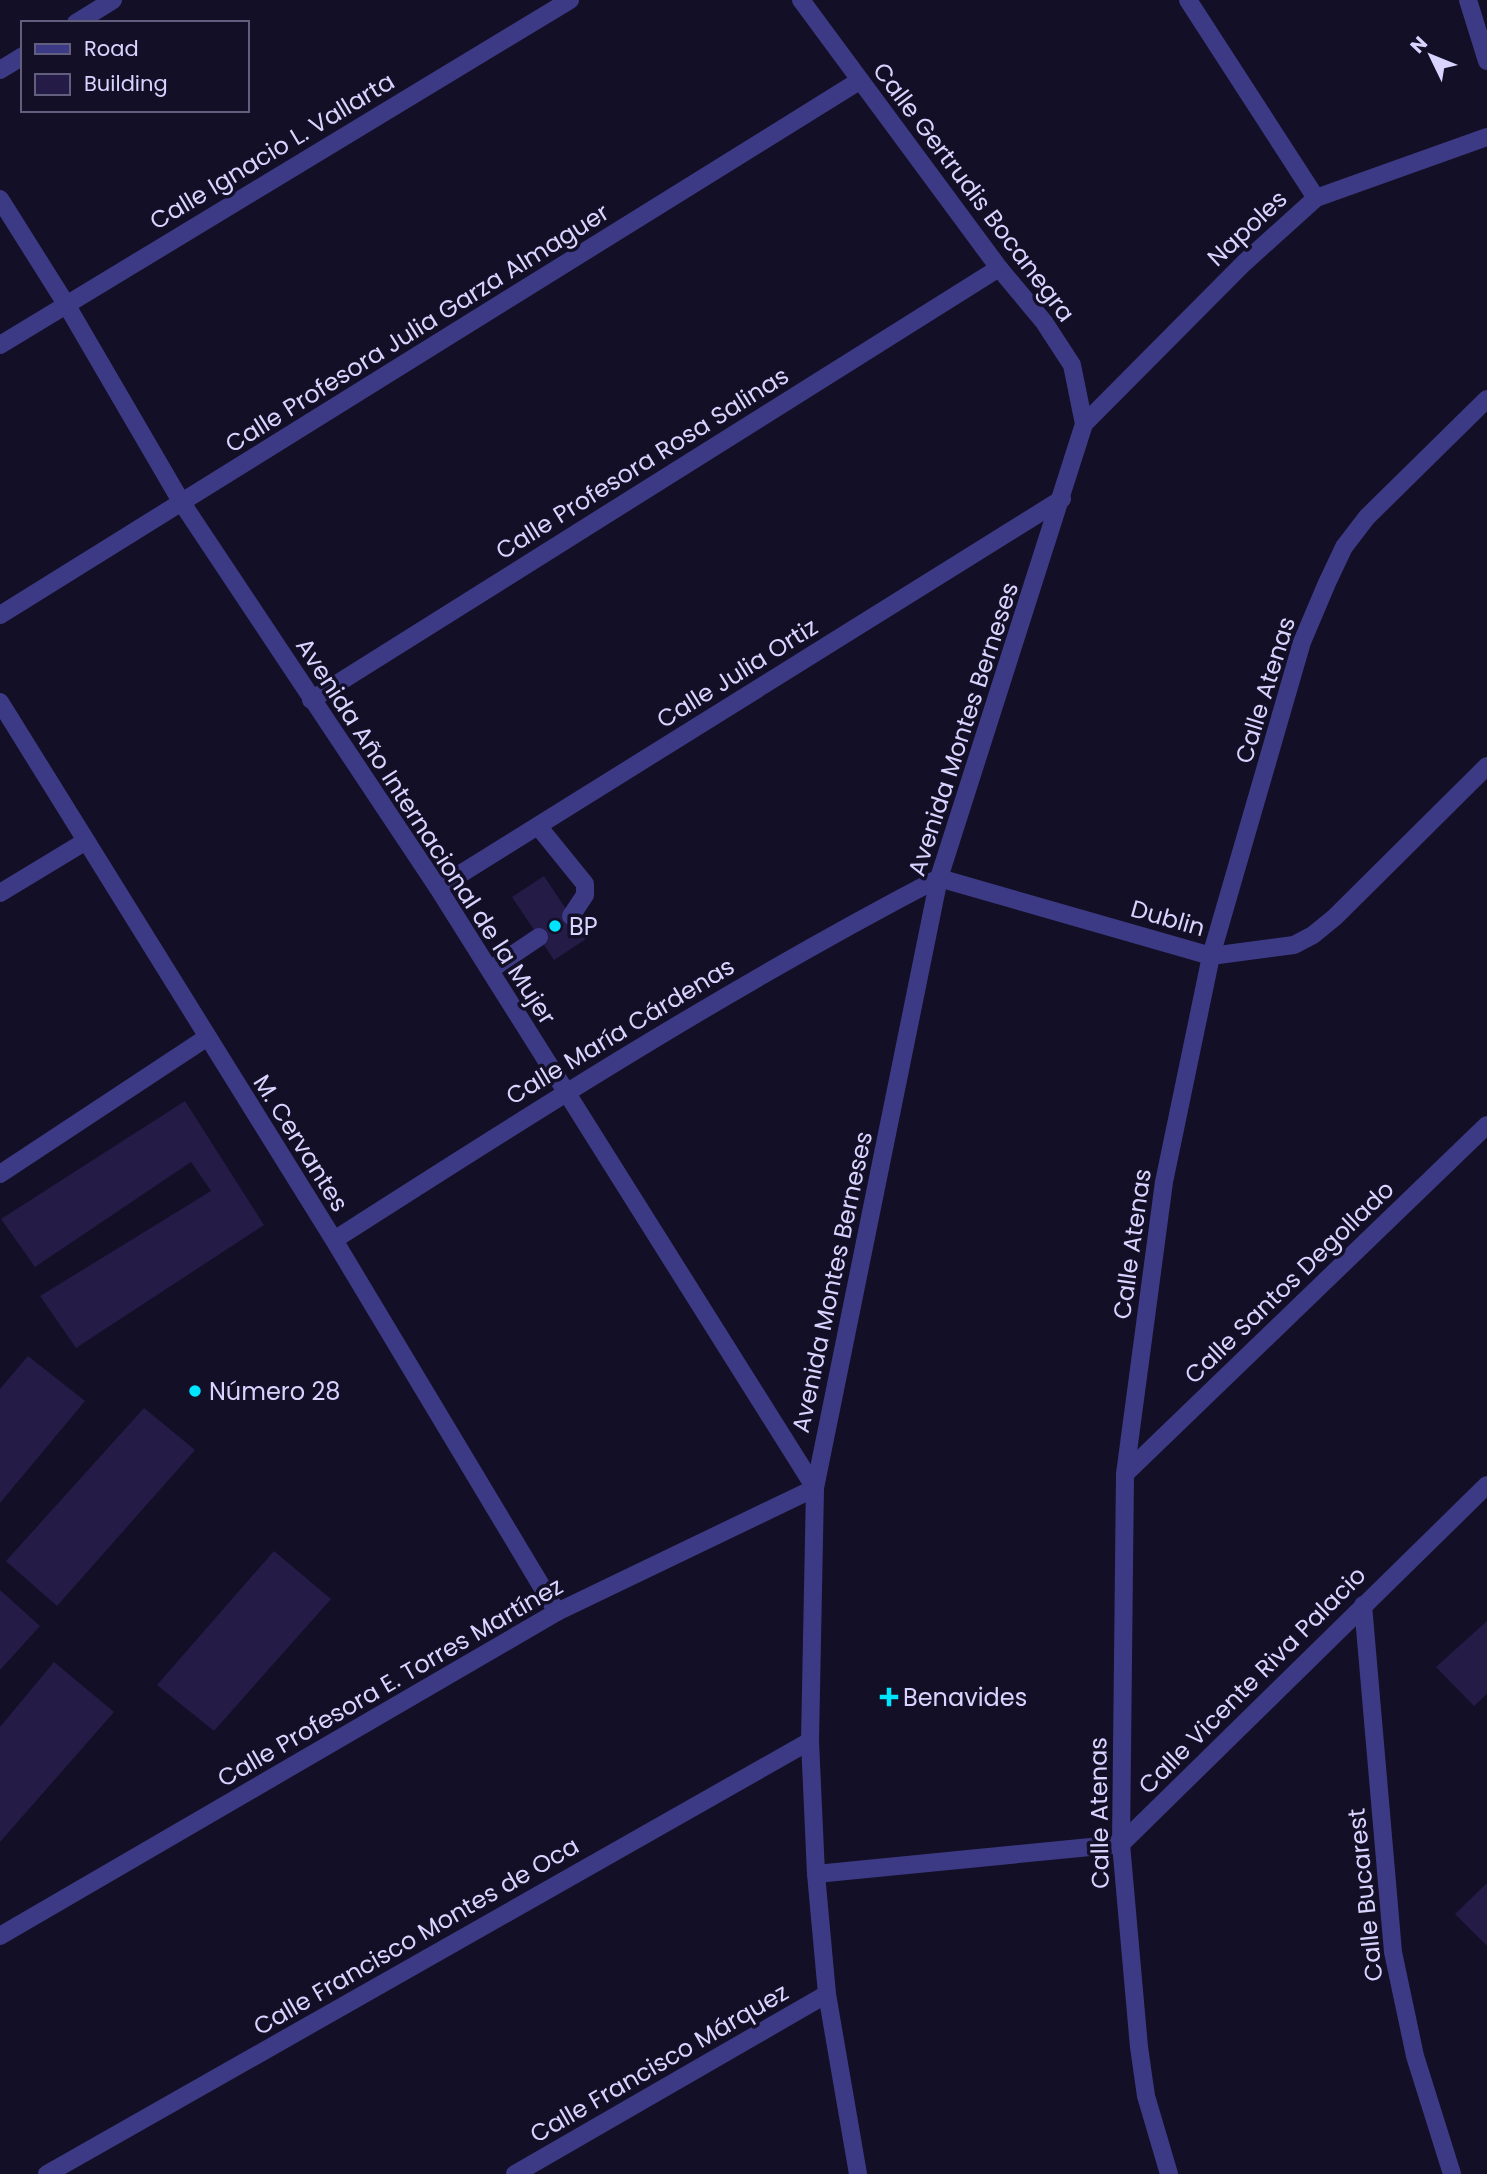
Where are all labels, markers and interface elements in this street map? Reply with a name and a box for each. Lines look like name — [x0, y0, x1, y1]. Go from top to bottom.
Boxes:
legend — [21, 21, 248, 112]
north arrow — [1396, 21, 1466, 91]
text: N — [1404, 30, 1434, 59]
text: Road — [84, 34, 139, 63]
street label: Calle Gertrudis Bocanegra — [865, 55, 1083, 329]
street label: Calle Ignacio L. Vallarta — [143, 65, 401, 237]
text: Building — [84, 69, 168, 98]
street label: Napoles — [1200, 183, 1294, 273]
street label: Calle Profesora Julia Garza Almaguer — [219, 196, 615, 460]
street label: Calle Profesora Rosa Salinas — [489, 359, 795, 567]
street label: Avenida Montes Berneses — [900, 578, 1026, 880]
street label: Calle Julia Ortiz — [650, 610, 824, 736]
street label: Calle Atenas — [1227, 613, 1303, 767]
street label: Avenida Año Internacional de la Mujer — [288, 631, 564, 1031]
street label: Dublin — [1127, 892, 1209, 944]
place label: BP — [569, 910, 598, 943]
marker: BP — [547, 918, 563, 934]
street label: Calle María Cárdenas — [500, 950, 740, 1112]
street label: M. Cervantes — [246, 1068, 356, 1218]
street label: Avenida Montes Berneses — [784, 1128, 880, 1436]
street label: Calle Atenas — [1105, 1167, 1159, 1321]
street label: Calle Santos Degollado — [1177, 1173, 1401, 1391]
place label: Número 28 — [209, 1375, 341, 1408]
marker: Número 28 — [187, 1383, 203, 1399]
street label: Calle Vicente Riva Palacio — [1131, 1559, 1373, 1801]
street label: Calle Profesora E. Torres Martínez — [211, 1569, 569, 1795]
place label: Benavides — [903, 1681, 1027, 1714]
marker: Benavides — [881, 1689, 897, 1705]
street label: Calle Atenas — [1081, 1737, 1117, 1889]
street label: Calle Bucarest — [1340, 1807, 1390, 1983]
street label: Calle Francisco Montes de Oca — [247, 1829, 585, 2043]
street label: Calle Francisco Márquez — [524, 1975, 794, 2151]

